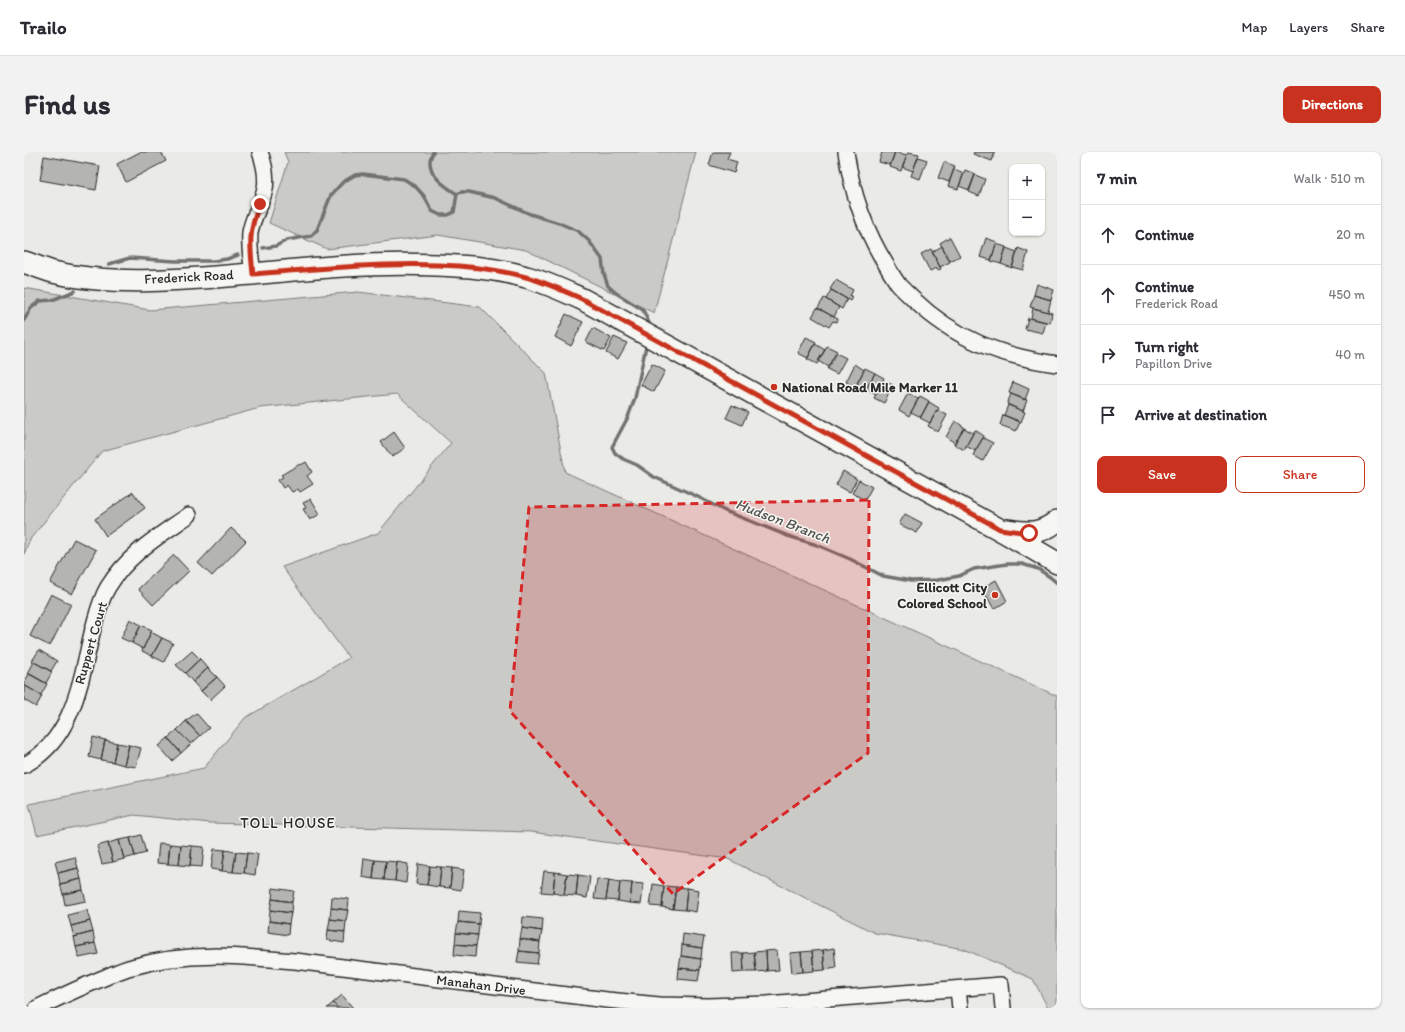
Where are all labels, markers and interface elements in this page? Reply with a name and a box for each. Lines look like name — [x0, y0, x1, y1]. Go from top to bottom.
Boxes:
text: Trailo — [20, 16, 67, 39]
text: Map — [1242, 19, 1267, 36]
text: Layers — [1289, 19, 1328, 36]
text: Share — [1350, 19, 1385, 36]
button: Directions — [1283, 86, 1381, 123]
text: Find us — [24, 87, 111, 121]
map controls — [1009, 164, 1045, 236]
button: + — [1009, 164, 1045, 200]
text: 7 min — [1097, 168, 1137, 188]
text: Walk · 510 m — [1294, 171, 1365, 186]
route end — [251, 195, 269, 213]
button: − — [1009, 200, 1045, 236]
icon: ahead — [1097, 224, 1119, 246]
text: Continue — [1135, 226, 1194, 244]
text: 20 m — [1336, 227, 1365, 242]
street label: Frederick Road — [144, 266, 234, 288]
text: Continue — [1135, 278, 1194, 296]
icon: ahead — [1097, 284, 1119, 306]
text: 450 m — [1328, 287, 1365, 302]
text: Frederick Road — [1135, 296, 1218, 311]
text: Turn right — [1135, 338, 1199, 356]
icon: right — [1097, 344, 1119, 366]
text: 40 m — [1335, 347, 1365, 362]
text: Papillon Drive — [1135, 356, 1212, 371]
place label: National Road Mile Marker 11 — [782, 379, 958, 396]
marker: National Road Mile Marker 11 — [769, 382, 779, 392]
icon: arrive — [1097, 404, 1119, 426]
text: Arrive at destination — [1135, 406, 1267, 424]
button: Save — [1097, 456, 1227, 493]
button: Share — [1235, 456, 1365, 493]
water label: Hudson Branch — [733, 495, 834, 548]
route start — [1020, 524, 1038, 542]
place label: Ellicott City Colored School — [897, 579, 988, 612]
marker: Ellicott City Colored School — [990, 590, 1000, 600]
street label: Ruppert Court — [71, 600, 111, 686]
district label: TOLL HOUSE — [240, 814, 336, 832]
street label: Manahan Drive — [435, 971, 527, 999]

